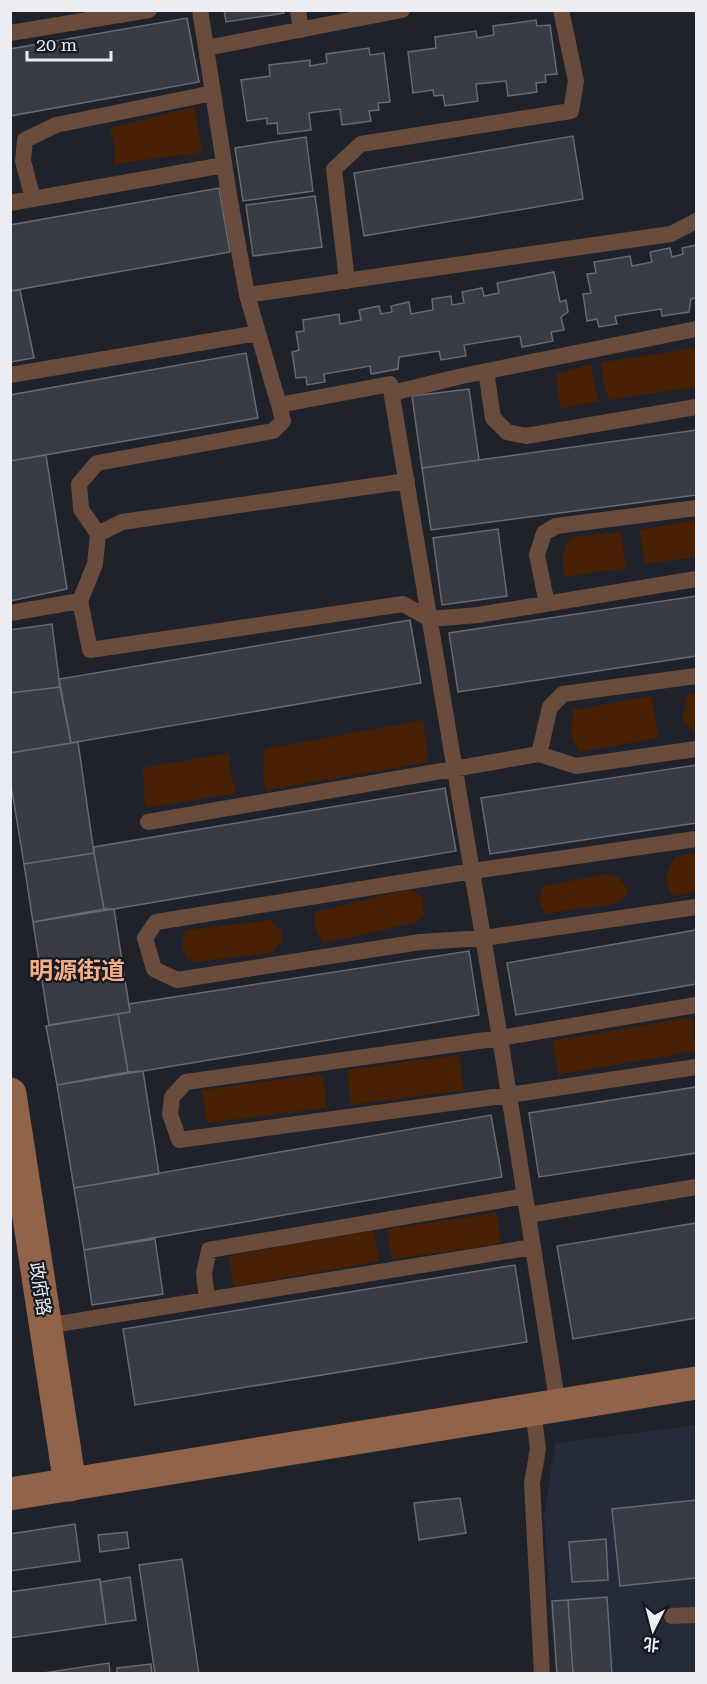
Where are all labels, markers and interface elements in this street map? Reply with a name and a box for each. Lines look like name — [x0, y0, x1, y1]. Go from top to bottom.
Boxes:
scale bar — [27, 24, 111, 62]
text: 20 m — [36, 34, 77, 55]
district label: 明源街道 — [29, 957, 125, 985]
street label: 政府路 — [26, 1261, 55, 1317]
north arrow — [623, 1600, 683, 1660]
text: 北 — [643, 1634, 660, 1655]

